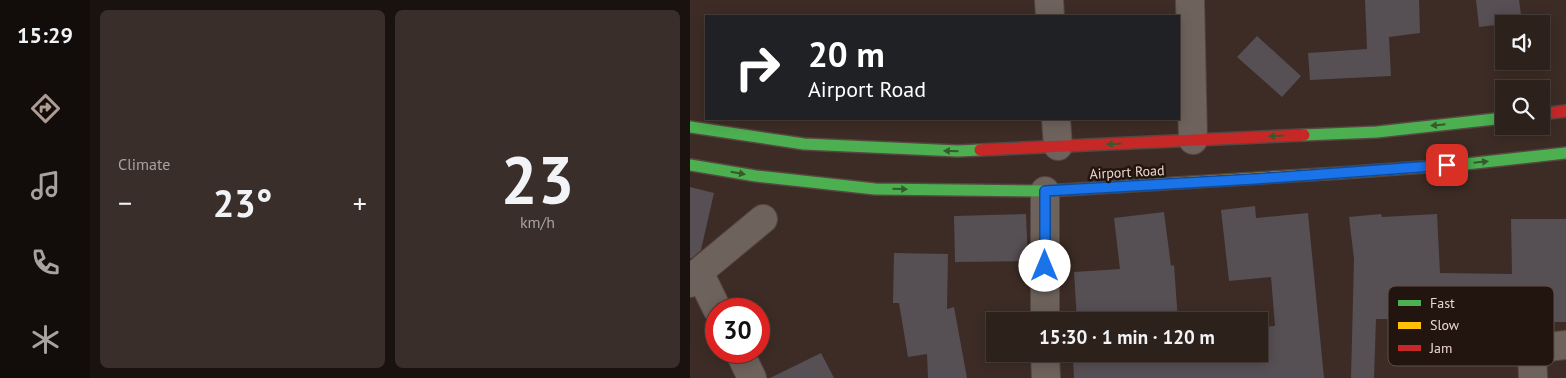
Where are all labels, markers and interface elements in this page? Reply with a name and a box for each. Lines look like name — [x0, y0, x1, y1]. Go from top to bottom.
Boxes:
map controls — [1495, 15, 1550, 135]
button: sound — [1495, 15, 1550, 70]
text: 15:29 — [17, 21, 73, 49]
text: 20 m — [808, 31, 885, 77]
icon: right — [725, 35, 790, 100]
text: Airport Road — [808, 75, 926, 103]
button: search — [1495, 80, 1550, 135]
icon: directions — [28, 91, 63, 126]
one-way arrow — [1430, 121, 1446, 129]
one-way arrow — [1268, 133, 1284, 141]
text: 23 — [501, 137, 574, 221]
one-way arrow — [1105, 140, 1121, 148]
pin — [1426, 144, 1468, 186]
one-way arrow — [943, 146, 959, 154]
icon: arrive — [1433, 151, 1461, 179]
text: Climate — [118, 154, 170, 174]
one-way arrow — [1473, 158, 1489, 166]
street label: Airport Road — [1089, 161, 1165, 183]
icon: music — [28, 168, 63, 203]
one-way arrow — [730, 170, 746, 178]
text: 23° — [213, 178, 272, 227]
text: − — [118, 184, 132, 221]
text: + — [353, 184, 367, 221]
one-way arrow — [892, 185, 908, 193]
text: km/h — [520, 212, 555, 232]
position arrow — [1018, 239, 1070, 291]
icon: phone — [28, 245, 63, 280]
legend — [1388, 286, 1554, 366]
text: Fast — [1430, 294, 1455, 312]
speed limit sign: 30 — [705, 298, 770, 363]
text: Slow — [1430, 316, 1460, 334]
icon: climate — [28, 322, 63, 357]
text: 15:30 · 1 min · 120 m — [1039, 325, 1215, 349]
text: Jam — [1429, 339, 1452, 357]

